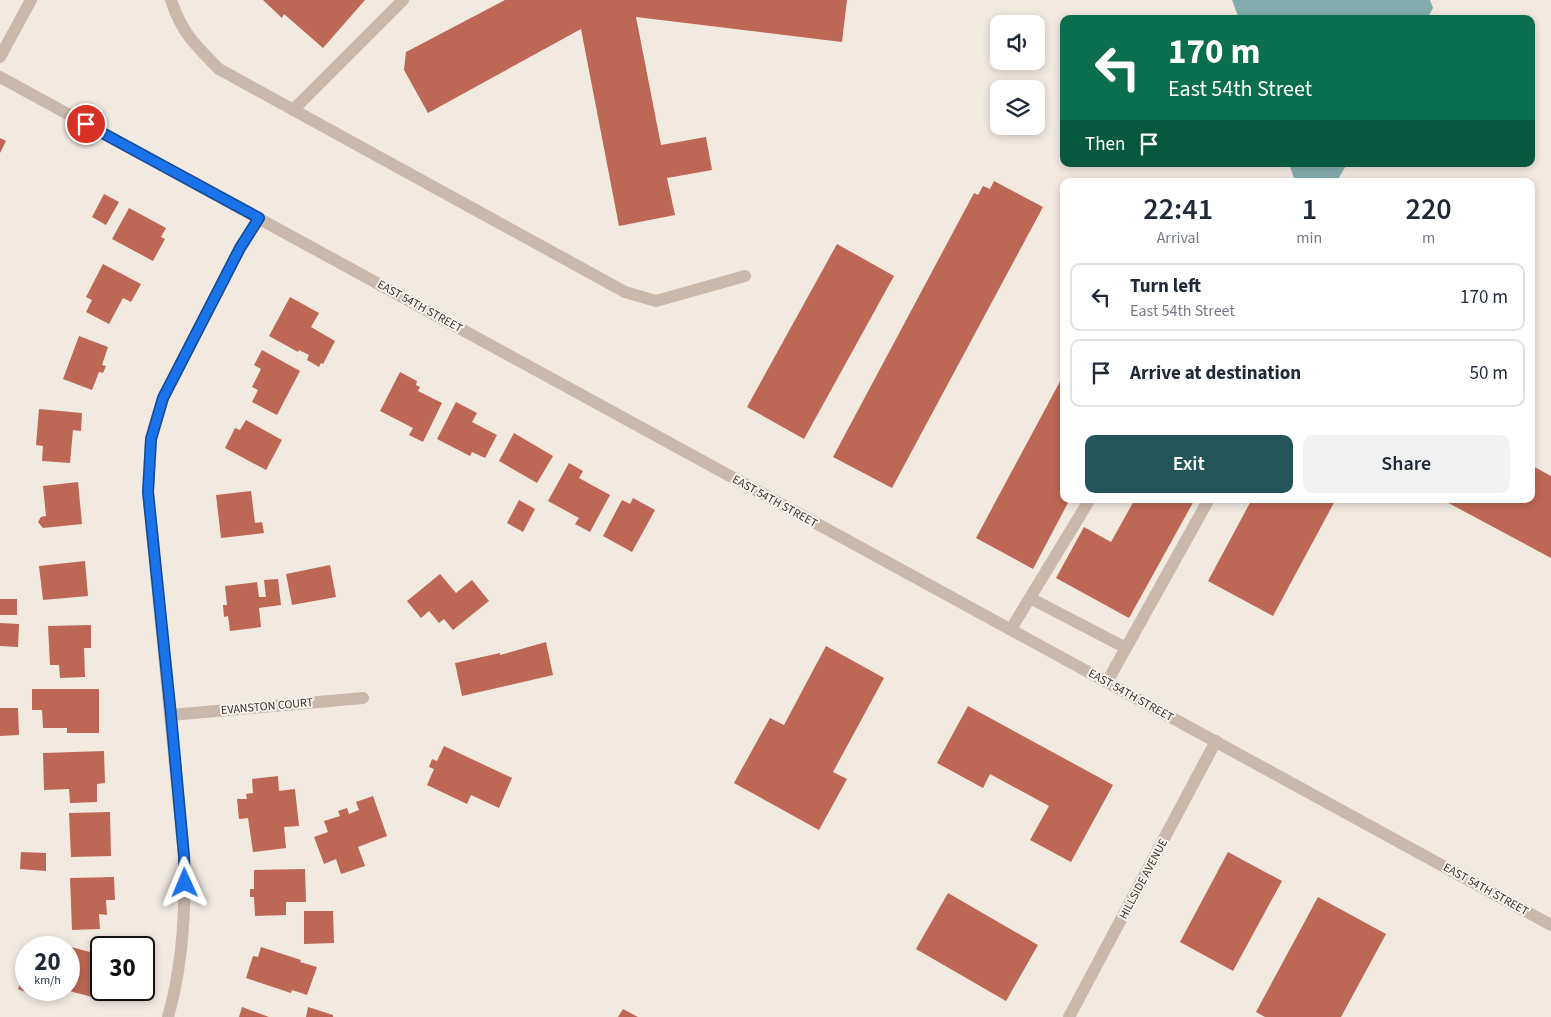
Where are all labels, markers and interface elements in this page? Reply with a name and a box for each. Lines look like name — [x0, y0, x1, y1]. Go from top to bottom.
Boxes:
map controls — [990, 15, 1045, 135]
button: sound — [990, 15, 1045, 70]
text: 170 m — [1168, 27, 1260, 77]
icon: left — [1085, 35, 1150, 100]
text: East 54th Street — [1168, 73, 1312, 105]
button: layers — [990, 80, 1045, 135]
pin — [65, 103, 107, 145]
icon: arrive — [72, 110, 100, 138]
icon: arrive — [1135, 130, 1163, 158]
text: Then — [1085, 131, 1125, 158]
text: 22:41 — [1143, 188, 1213, 231]
text: 1 — [1302, 188, 1317, 231]
text: 220 — [1406, 188, 1452, 231]
text: Arrival — [1157, 227, 1200, 249]
text: min — [1296, 227, 1322, 249]
text: m — [1422, 227, 1435, 249]
text: Turn left — [1130, 273, 1201, 300]
street label: EAST 54TH STREET — [374, 276, 466, 337]
icon: left — [1087, 283, 1115, 311]
text: 170 m — [1460, 284, 1508, 311]
text: East 54th Street — [1130, 300, 1235, 322]
icon: arrive — [1087, 359, 1115, 387]
text: Arrive at destination — [1130, 360, 1301, 387]
text: 50 m — [1470, 360, 1508, 387]
button: Exit — [1085, 435, 1293, 493]
button: Share — [1303, 435, 1510, 493]
street label: EAST 54TH STREET — [729, 471, 821, 532]
street label: EAST 54TH STREET — [1085, 665, 1177, 726]
street label: EVANSTON COURT — [220, 694, 314, 719]
street label: HILLSIDE AVENUE — [1115, 836, 1172, 922]
position arrow — [158, 856, 210, 908]
street label: EAST 54TH STREET — [1440, 859, 1532, 920]
speed limit sign: 30 — [90, 936, 155, 1001]
text: 20 — [34, 944, 61, 980]
text: km/h — [34, 972, 61, 989]

